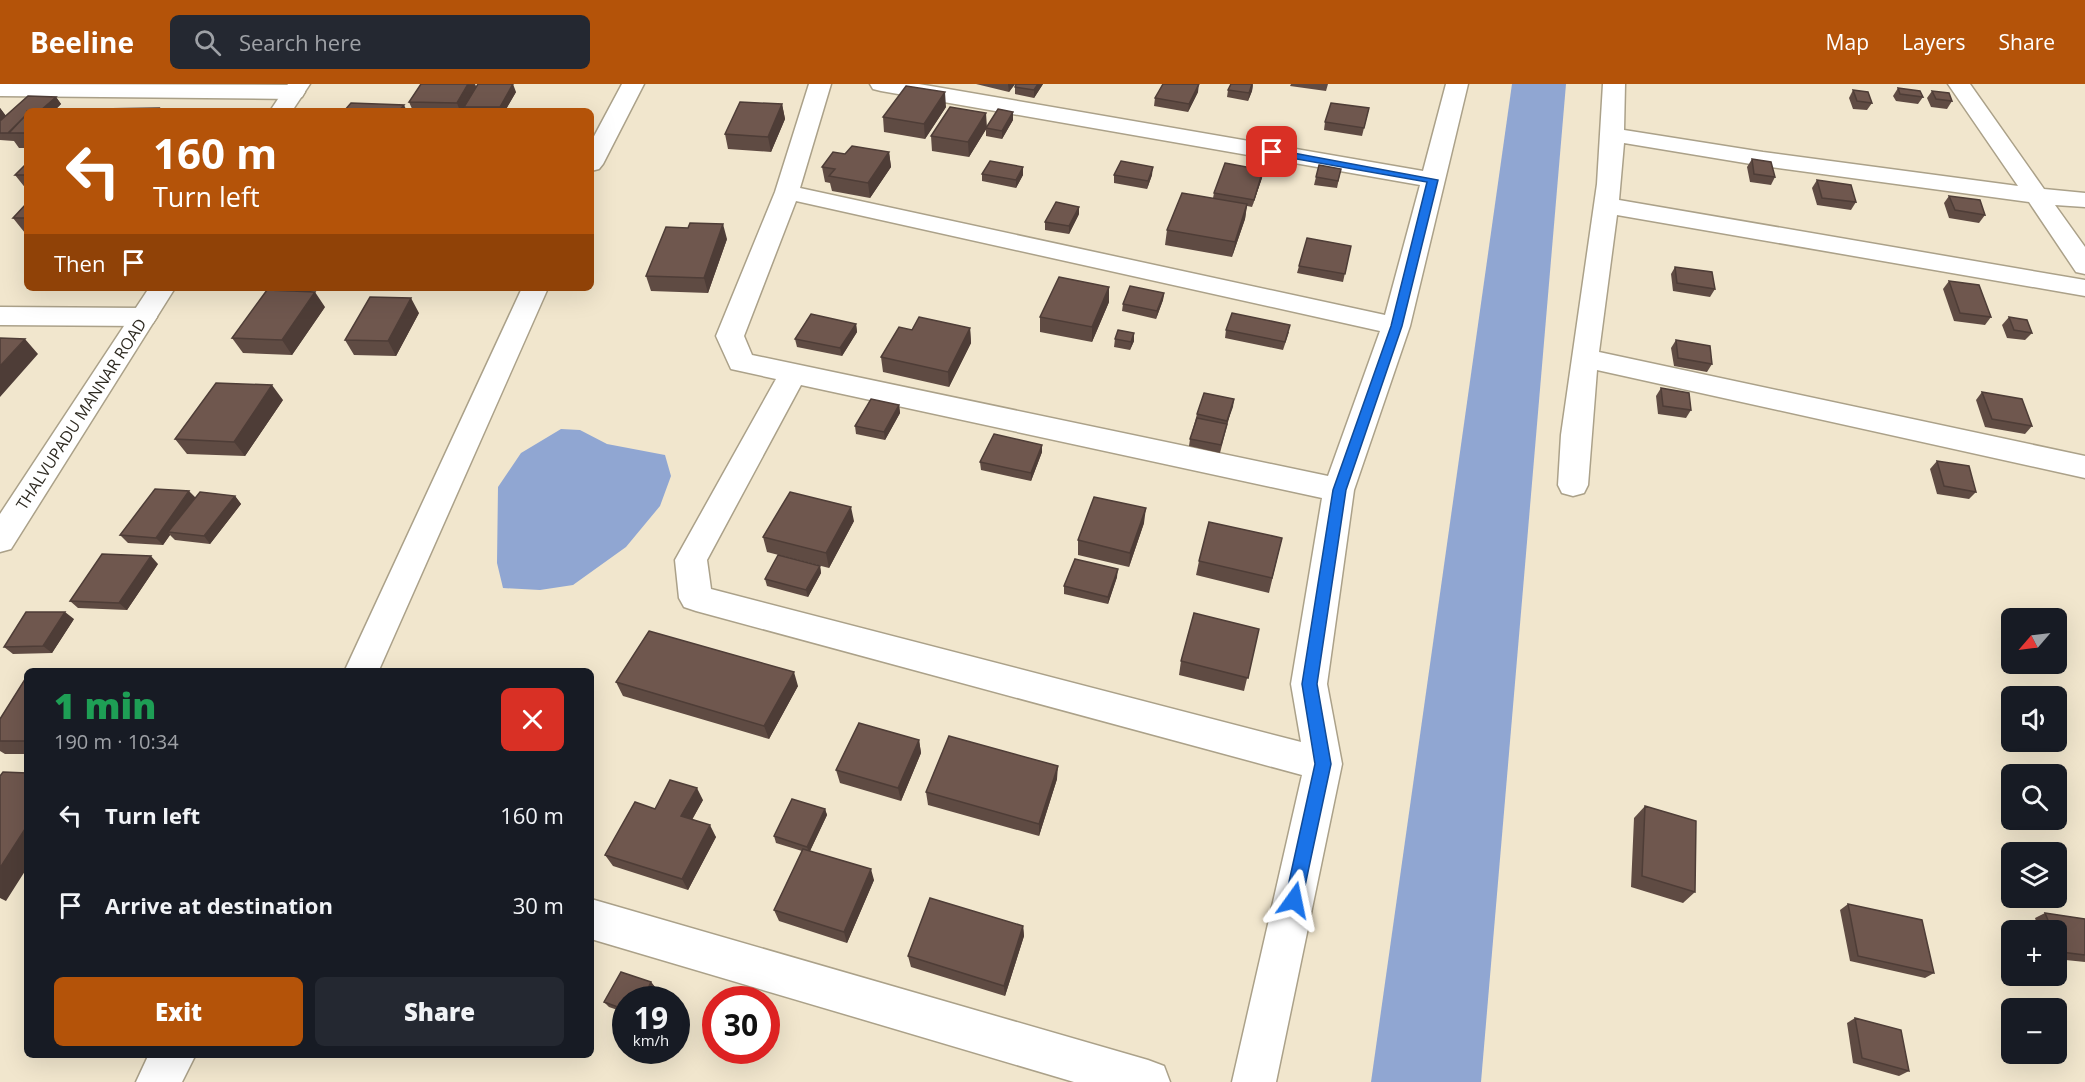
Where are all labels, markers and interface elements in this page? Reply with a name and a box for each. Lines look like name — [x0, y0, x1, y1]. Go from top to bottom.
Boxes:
search box — [170, 15, 590, 69]
text: Beeline — [30, 23, 134, 61]
icon: search — [191, 26, 224, 59]
text: Search here — [239, 27, 362, 57]
text: Map — [1826, 28, 1869, 56]
text: Layers — [1902, 28, 1966, 56]
text: Share — [1999, 28, 2055, 56]
text: 160 m — [153, 124, 277, 181]
pin — [1246, 126, 1297, 177]
icon: left — [54, 132, 132, 210]
icon: arrive — [1255, 135, 1288, 168]
text: Turn left — [153, 178, 260, 215]
icon: arrive — [117, 246, 150, 279]
text: Then — [54, 248, 105, 278]
street label: THALVUPADU MANNAR ROAD — [11, 314, 151, 514]
north arrow — [2001, 608, 2067, 674]
map controls — [2001, 608, 2067, 1064]
text: 1 min — [54, 681, 156, 730]
button: sound — [2001, 686, 2067, 752]
button: close — [501, 688, 564, 751]
text: 190 m · 10:34 — [54, 728, 179, 755]
button: search — [2001, 764, 2067, 830]
icon: left — [54, 799, 87, 832]
text: Turn left — [105, 800, 200, 830]
text: 160 m — [500, 800, 564, 830]
button: layers — [2001, 842, 2067, 908]
position arrow — [1262, 868, 1326, 932]
icon: arrive — [54, 889, 87, 922]
text: Arrive at destination — [105, 890, 333, 920]
text: 30 m — [513, 890, 564, 920]
button: + — [2001, 920, 2067, 986]
button: Exit — [54, 977, 303, 1046]
button: Share — [315, 977, 564, 1046]
speed limit sign: 30 — [702, 986, 780, 1064]
text: 19 — [634, 997, 668, 1038]
button: − — [2001, 998, 2067, 1064]
text: km/h — [633, 1030, 669, 1050]

